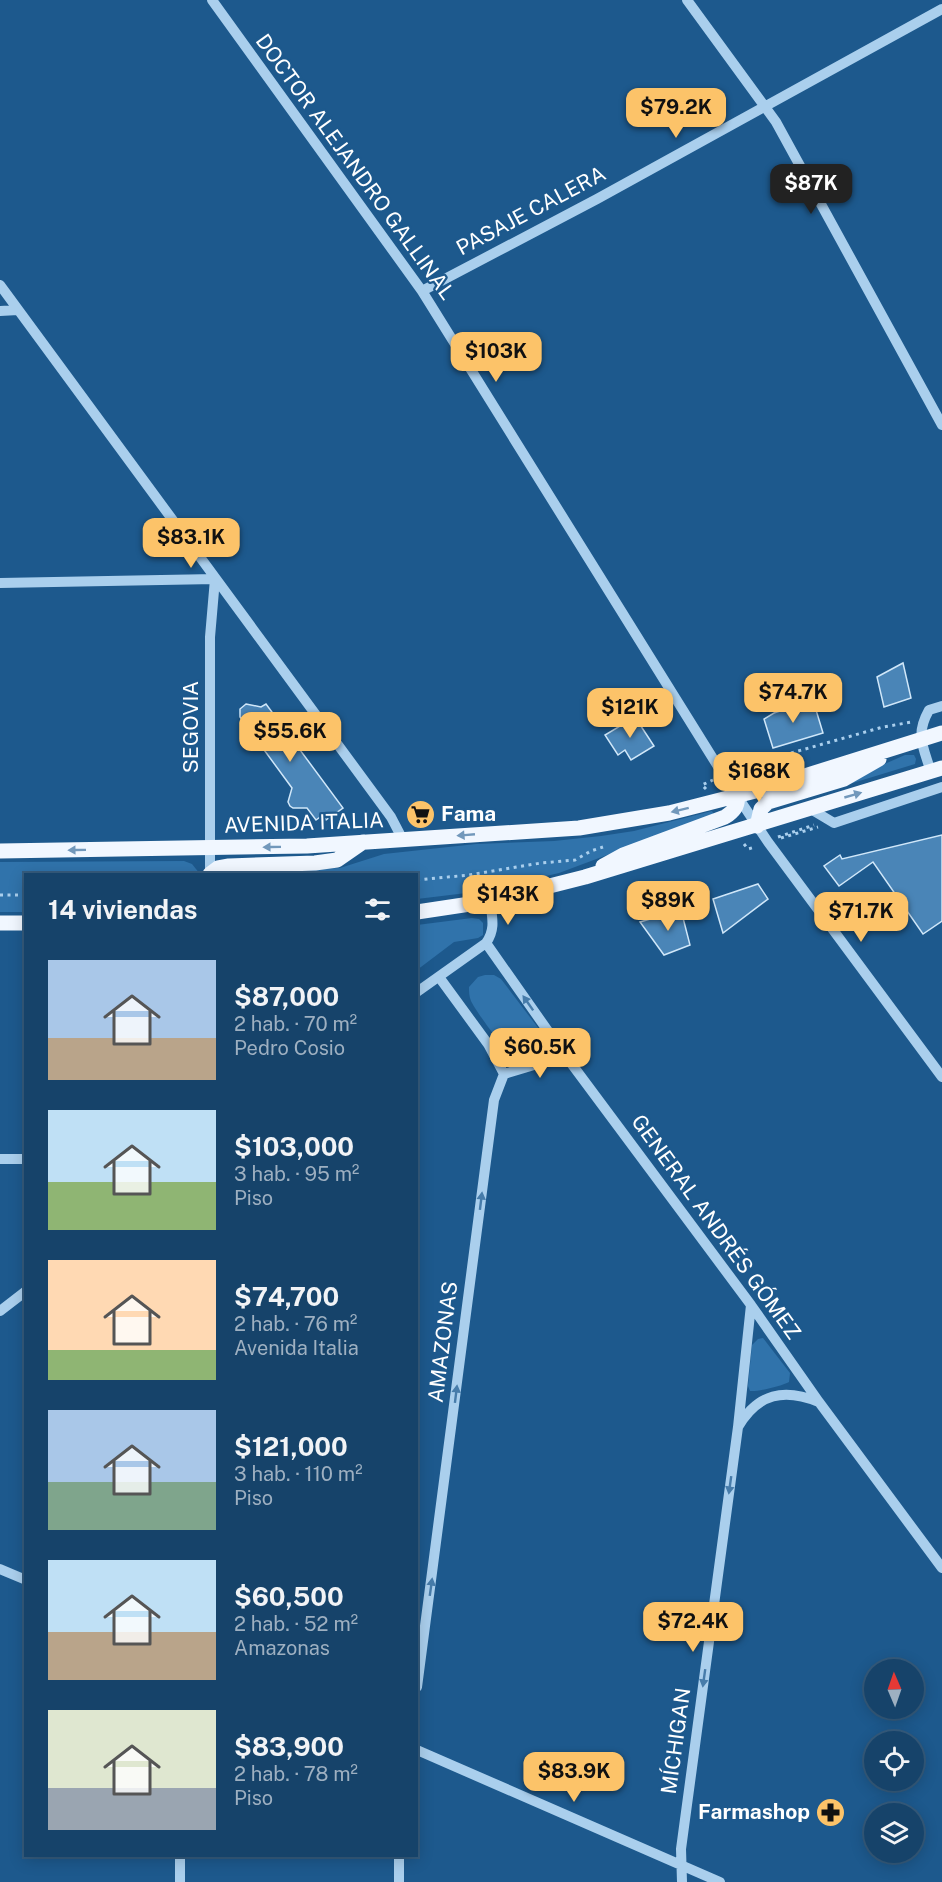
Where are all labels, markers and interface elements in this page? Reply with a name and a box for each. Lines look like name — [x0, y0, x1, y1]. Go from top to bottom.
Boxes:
street label: DOCTOR ALEJANDRO GALLINAL — [251, 29, 460, 304]
pin: $79.2K — [627, 88, 725, 139]
text: $79.2K — [640, 95, 712, 119]
street label: PASAJE CALERA — [452, 161, 610, 260]
pin: $87K — [775, 164, 847, 215]
text: $87K — [784, 171, 838, 195]
pin: $103K — [454, 332, 538, 383]
text: $103K — [465, 339, 527, 363]
pin: $83.1K — [142, 518, 240, 569]
text: $83.1K — [157, 525, 225, 549]
pin: $74.7K — [744, 673, 842, 724]
text: $74.7K — [758, 680, 828, 704]
street label: SEGOVIA — [178, 681, 203, 773]
pin: $121K — [588, 688, 672, 739]
text: $121K — [601, 695, 659, 719]
pin: $55.6K — [241, 712, 339, 763]
text: $55.6K — [253, 719, 327, 743]
pin: $168K — [717, 752, 801, 803]
text: $168K — [727, 759, 791, 783]
one-way arrow — [844, 790, 862, 799]
supermarket icon: Fama — [404, 798, 436, 830]
place label: Fama — [441, 801, 496, 826]
one-way arrow — [671, 806, 690, 816]
street label: AVENIDA ITALIA — [224, 807, 384, 838]
one-way arrow — [457, 830, 476, 840]
one-way arrow — [262, 842, 281, 851]
one-way arrow — [67, 845, 86, 855]
pin: $143K — [466, 875, 550, 926]
pin: $89K — [632, 881, 704, 932]
text: $143K — [477, 882, 539, 906]
text: $89K — [641, 888, 695, 912]
pin: $71.7K — [812, 892, 910, 943]
icon: filters — [361, 893, 394, 926]
text: 14 viviendas — [48, 894, 197, 925]
text: $71.7K — [828, 899, 894, 923]
text: $87,000 — [234, 981, 339, 1012]
icon: home — [96, 984, 168, 1056]
one-way arrow — [522, 995, 534, 1011]
text: 2 hab. · 70 m² — [234, 1012, 357, 1036]
pin: $60.5K — [491, 1028, 589, 1079]
text: $60.5K — [504, 1035, 576, 1059]
text: Pedro Cosio — [234, 1036, 345, 1060]
street label: GENERAL ANDRÉS GÓMEZ — [626, 1109, 806, 1344]
text: $103,000 — [234, 1131, 354, 1162]
icon: home — [96, 1134, 168, 1206]
text: 3 hab. · 95 m² — [234, 1162, 359, 1186]
text: Piso — [234, 1186, 273, 1210]
one-way arrow — [476, 1191, 486, 1210]
street label: AMAZONAS — [423, 1280, 462, 1404]
text: $74,700 — [234, 1281, 339, 1312]
icon: home — [96, 1284, 168, 1356]
text: 2 hab. · 76 m² — [234, 1312, 357, 1336]
text: Avenida Italia — [234, 1336, 359, 1360]
one-way arrow — [452, 1385, 461, 1404]
text: $121,000 — [234, 1431, 348, 1462]
icon: home — [96, 1434, 168, 1506]
text: 3 hab. · 110 m² — [234, 1462, 363, 1486]
one-way arrow — [726, 1475, 735, 1494]
text: Piso — [234, 1486, 273, 1510]
one-way arrow — [426, 1578, 436, 1597]
text: $60,500 — [234, 1581, 344, 1612]
icon: home — [96, 1584, 168, 1656]
pin: $72.4K — [644, 1602, 742, 1653]
text: $72.4K — [657, 1609, 729, 1633]
text: 2 hab. · 52 m² — [234, 1612, 358, 1636]
text: Amazonas — [234, 1636, 330, 1660]
north arrow — [864, 1659, 924, 1719]
map controls — [864, 1659, 924, 1863]
one-way arrow — [700, 1668, 709, 1687]
street label: MÍCHIGAN — [656, 1686, 695, 1796]
text: $83,900 — [234, 1731, 344, 1762]
button: locate — [864, 1731, 924, 1791]
icon: home — [96, 1734, 168, 1806]
pin: $83.9K — [525, 1752, 623, 1803]
text: $83.9K — [537, 1759, 611, 1783]
text: 2 hab. · 78 m² — [234, 1762, 358, 1786]
text: Piso — [234, 1786, 273, 1810]
pharmacy icon: Farmashop — [815, 1796, 847, 1828]
place label: Farmashop — [698, 1799, 810, 1824]
button: layers — [864, 1803, 924, 1863]

